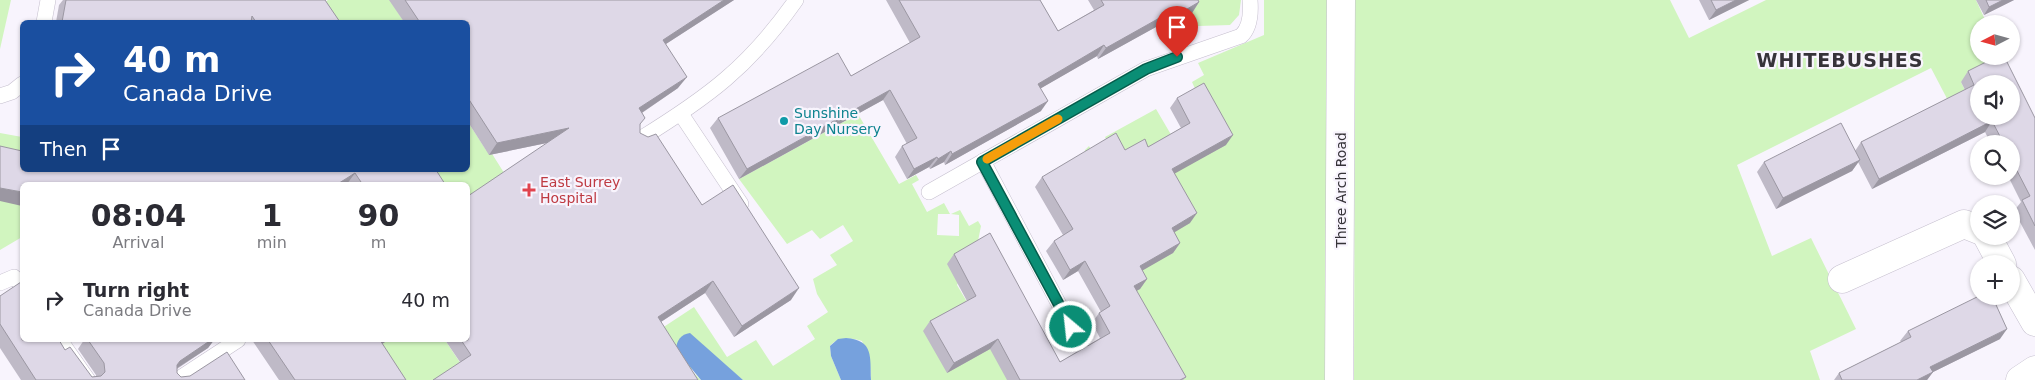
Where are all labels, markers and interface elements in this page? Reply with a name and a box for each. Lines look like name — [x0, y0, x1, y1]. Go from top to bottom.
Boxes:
pin — [1156, 6, 1198, 57]
icon: arrive — [1163, 13, 1191, 41]
north arrow — [1970, 15, 2020, 65]
map controls — [1970, 15, 2020, 305]
icon: right — [40, 40, 105, 105]
text: 40 m — [123, 40, 220, 80]
district label: WHITEBUSHES — [1756, 49, 1924, 71]
button: sound — [1970, 75, 2020, 125]
text: Canada Drive — [123, 81, 272, 106]
place label: Sunshine Day Nursery — [794, 105, 881, 137]
marker: Sunshine Day Nursery — [778, 115, 790, 127]
street label: Three Arch Road — [1333, 132, 1349, 249]
icon: arrive — [97, 135, 125, 163]
button: search — [1970, 135, 2020, 185]
text: Then — [40, 138, 87, 160]
place label: East Surrey Hospital — [540, 174, 620, 206]
marker: East Surrey Hospital — [522, 183, 536, 197]
button: layers — [1970, 195, 2020, 245]
text: 08:04 — [91, 198, 186, 233]
text: 1 — [261, 198, 282, 233]
text: 90 — [358, 198, 399, 233]
text: Arrival — [112, 233, 164, 252]
text: min — [257, 233, 287, 252]
text: m — [371, 233, 386, 252]
button: + — [1970, 255, 2020, 305]
text: Turn right — [83, 279, 189, 301]
icon: right — [40, 286, 68, 314]
text: 40 m — [401, 289, 450, 311]
position arrow — [1044, 300, 1096, 352]
text: Canada Drive — [83, 301, 192, 320]

